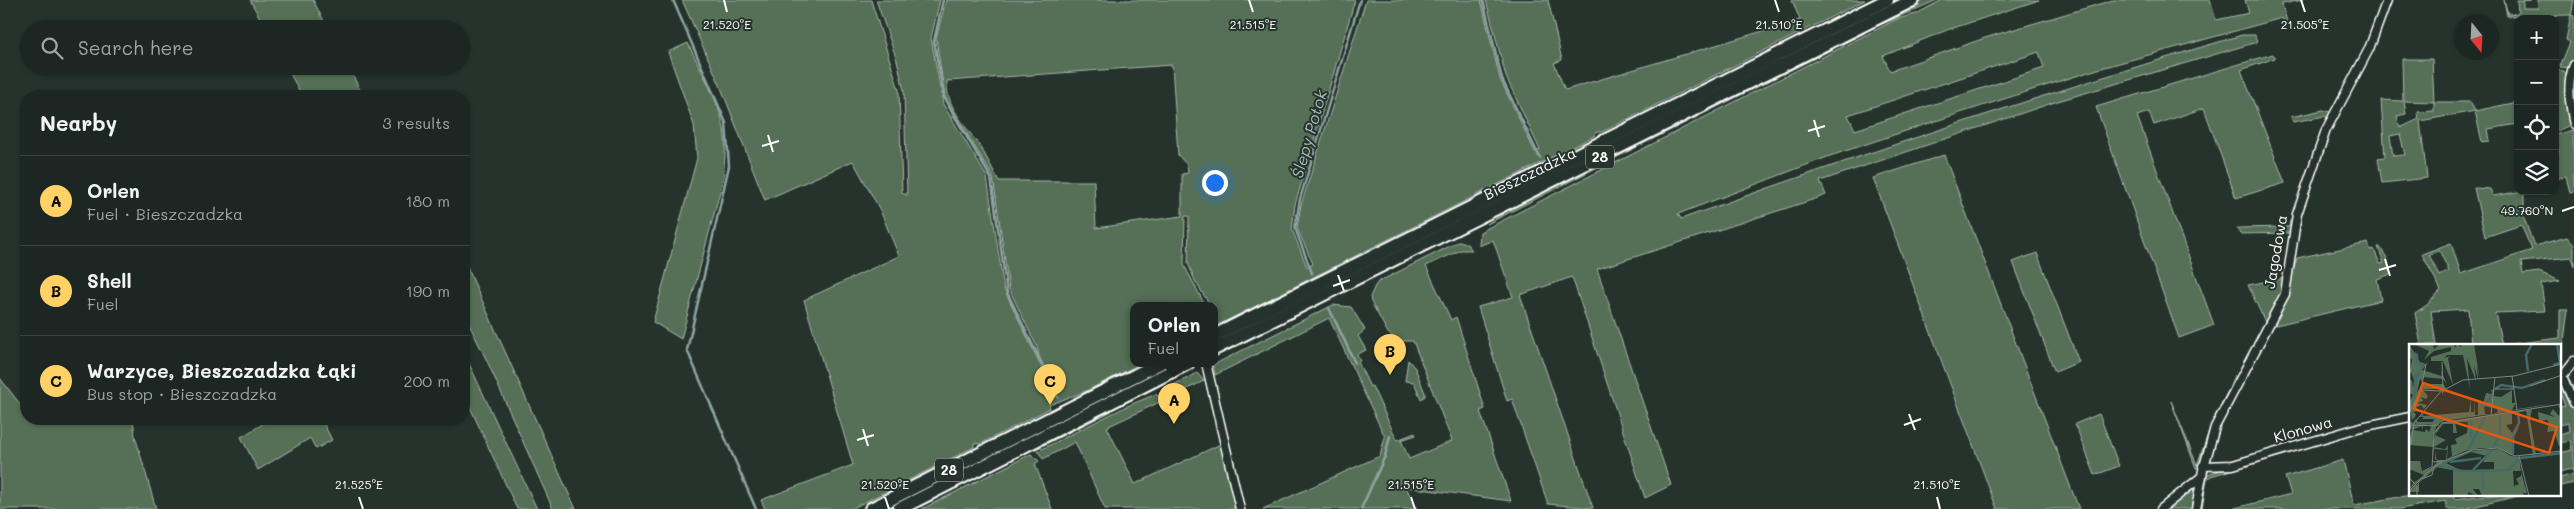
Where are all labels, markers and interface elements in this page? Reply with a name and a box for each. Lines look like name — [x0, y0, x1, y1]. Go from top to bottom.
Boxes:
north arrow — [2454, 15, 2499, 60]
map controls — [2514, 15, 2559, 195]
button: + — [2514, 15, 2559, 60]
text: 21.520°E — [703, 16, 751, 32]
text: 21.515°E — [1230, 16, 1276, 32]
text: 21.510°E — [1756, 16, 1803, 32]
text: 21.505°E — [2281, 16, 2329, 32]
search box — [20, 20, 470, 75]
icon: search — [38, 34, 66, 62]
text: Search here — [78, 35, 194, 60]
button: − — [2514, 60, 2559, 105]
water label: Ślepy Potok — [1286, 87, 1331, 180]
button: locate — [2514, 105, 2559, 150]
text: Nearby — [40, 109, 117, 136]
text: 3 results — [382, 112, 450, 133]
street label: Bieszczadzka — [1480, 142, 1579, 204]
road number: 28 — [1586, 146, 1614, 168]
button: layers — [2514, 150, 2559, 195]
your location — [1202, 170, 1228, 196]
text: Orlen — [87, 178, 140, 203]
text: A — [50, 190, 62, 211]
text: 180 m — [405, 190, 450, 211]
text: 49.760°N — [2501, 202, 2553, 218]
text: Fuel · Bieszczadzka — [87, 203, 243, 224]
street label: Jagodowa — [2259, 213, 2291, 290]
text: Shell — [87, 268, 132, 293]
text: B — [51, 280, 61, 301]
text: 190 m — [406, 280, 450, 301]
text: Fuel — [87, 293, 119, 314]
popup — [1130, 302, 1218, 367]
text: Orlen — [1148, 312, 1200, 337]
pin: B — [1374, 334, 1406, 375]
text: Fuel — [1148, 337, 1179, 358]
inset map — [2409, 344, 2562, 496]
text: Warzyce, Bieszczadzka Łąki — [87, 358, 357, 383]
pin: C — [1034, 364, 1066, 405]
text: C — [50, 370, 62, 391]
text: 200 m — [403, 370, 450, 391]
text: Bus stop · Bieszczadzka — [87, 383, 277, 404]
pin: A — [1158, 383, 1190, 424]
street label: Klonowa — [2271, 411, 2334, 447]
road number: 28 — [935, 458, 963, 482]
text: 21.525°E — [335, 476, 383, 492]
text: 21.520°E — [861, 476, 909, 492]
text: 21.515°E — [1388, 476, 1434, 492]
text: 21.510°E — [1914, 476, 1961, 492]

